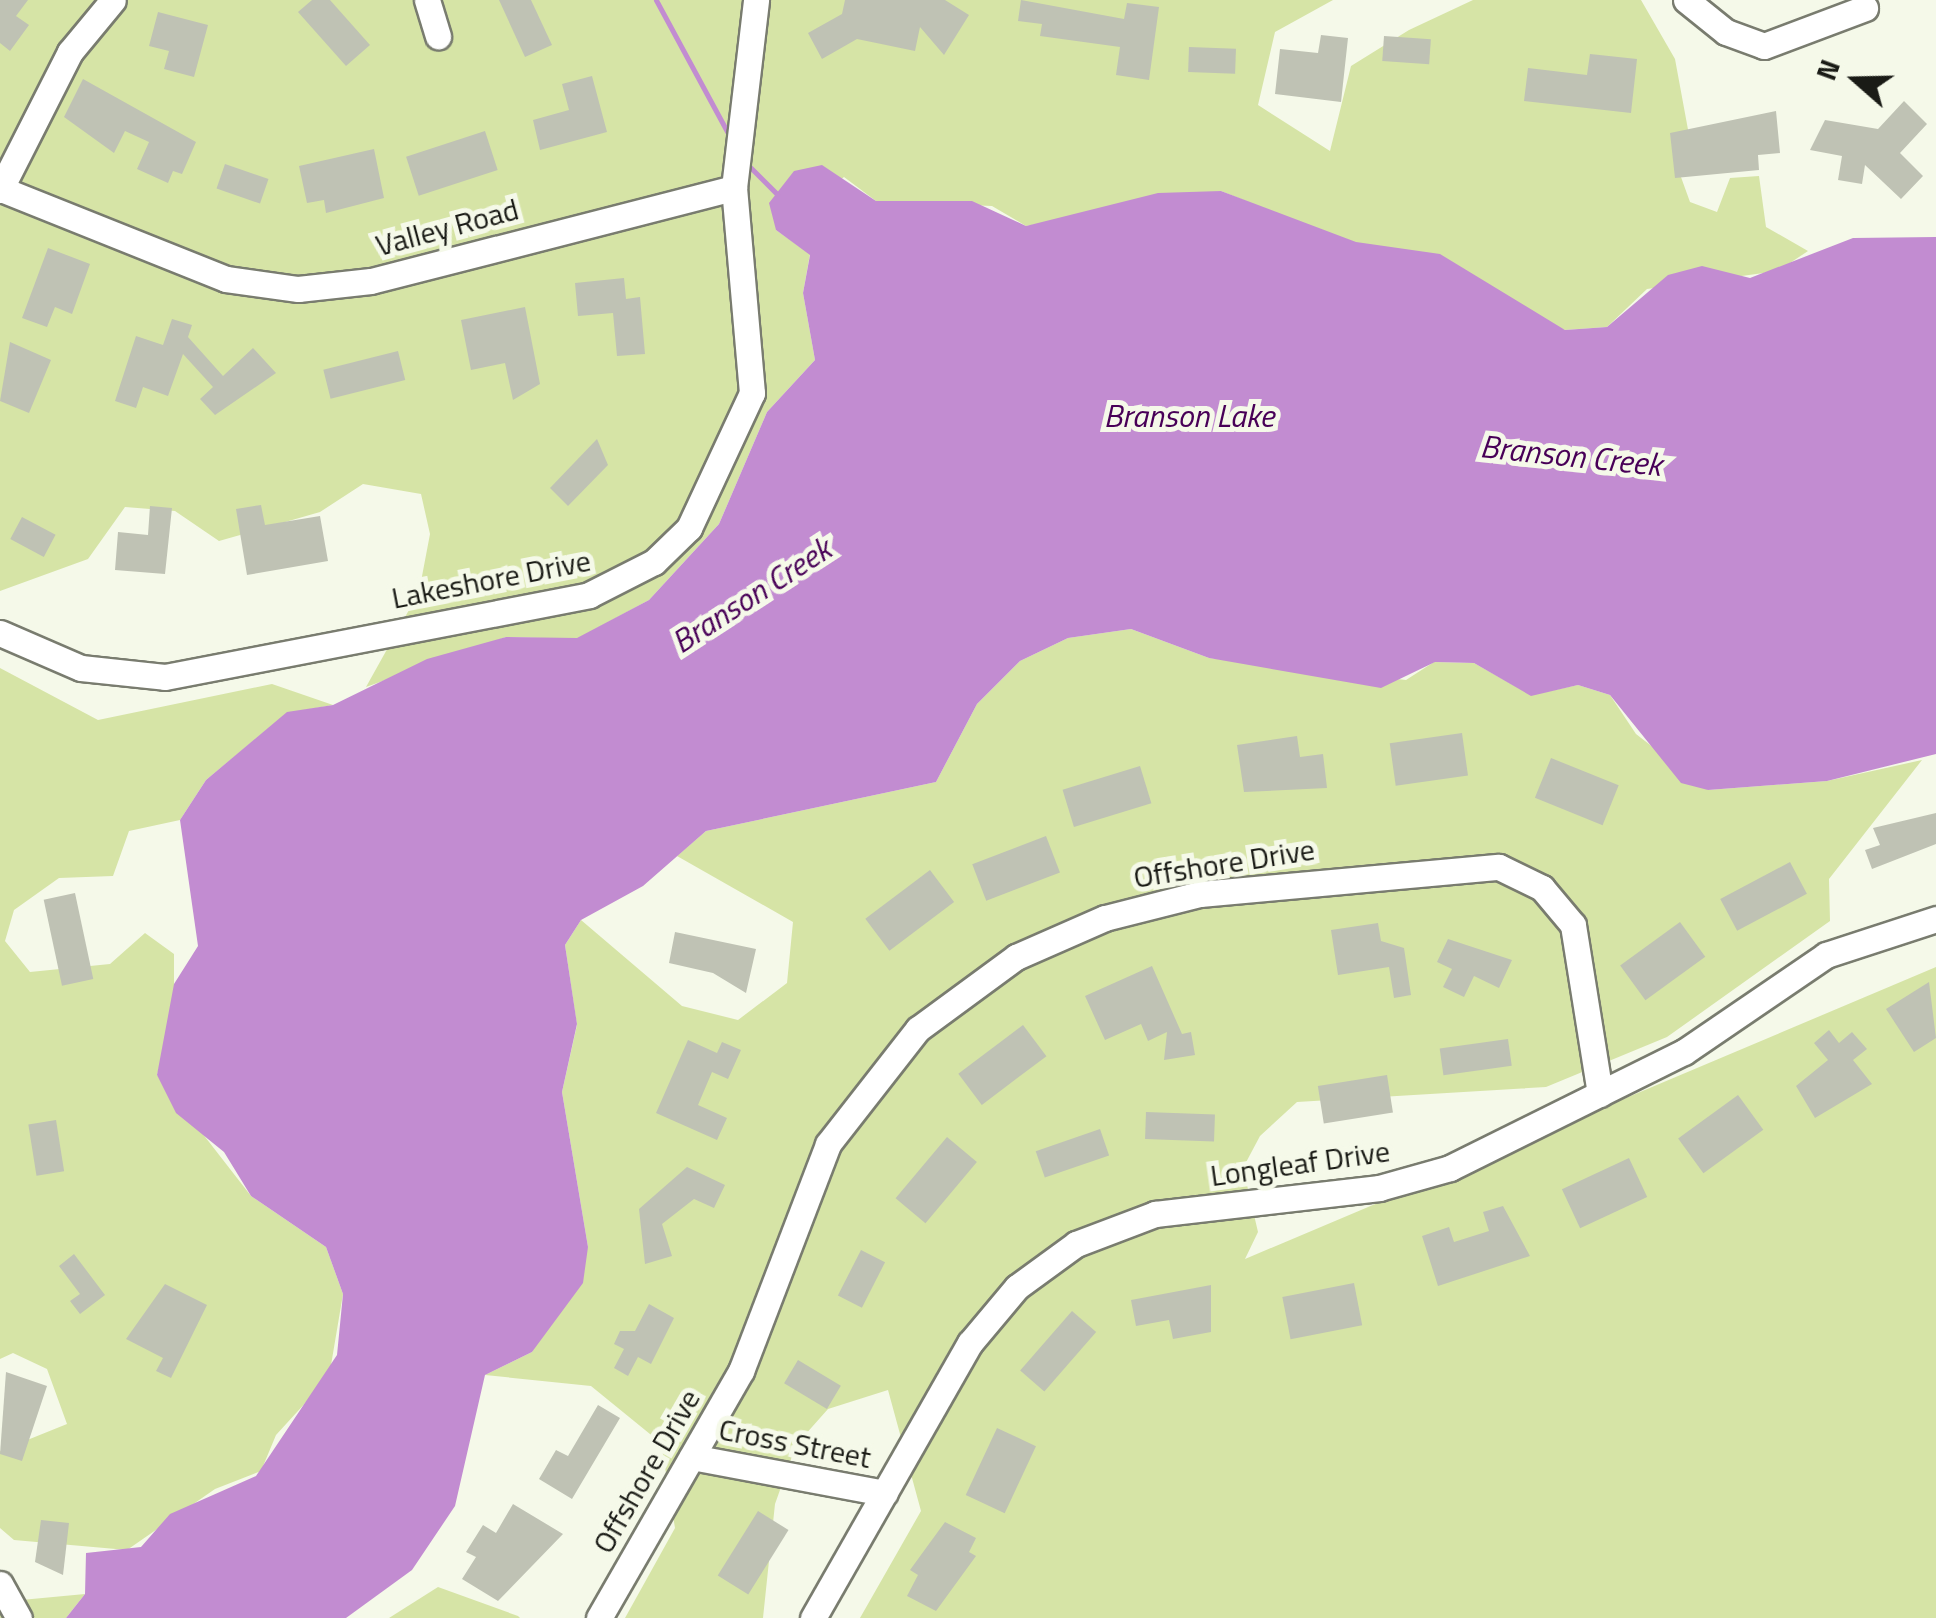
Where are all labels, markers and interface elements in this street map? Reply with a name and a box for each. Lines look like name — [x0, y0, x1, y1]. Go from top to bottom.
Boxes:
north arrow — [1806, 30, 1906, 130]
text: N — [1804, 53, 1851, 86]
street label: Valley Road — [372, 191, 522, 263]
water label: Branson Lake — [1104, 396, 1274, 434]
water label: Branson Creek — [1478, 426, 1664, 484]
water label: Branson Creek — [664, 529, 838, 661]
street label: Lakeshore Drive — [388, 542, 594, 616]
street label: Offshore Drive — [1131, 831, 1317, 895]
street label: Longleaf Drive — [1208, 1133, 1392, 1193]
street label: Offshore Drive — [585, 1383, 707, 1559]
street label: Cross Street — [716, 1411, 874, 1475]

